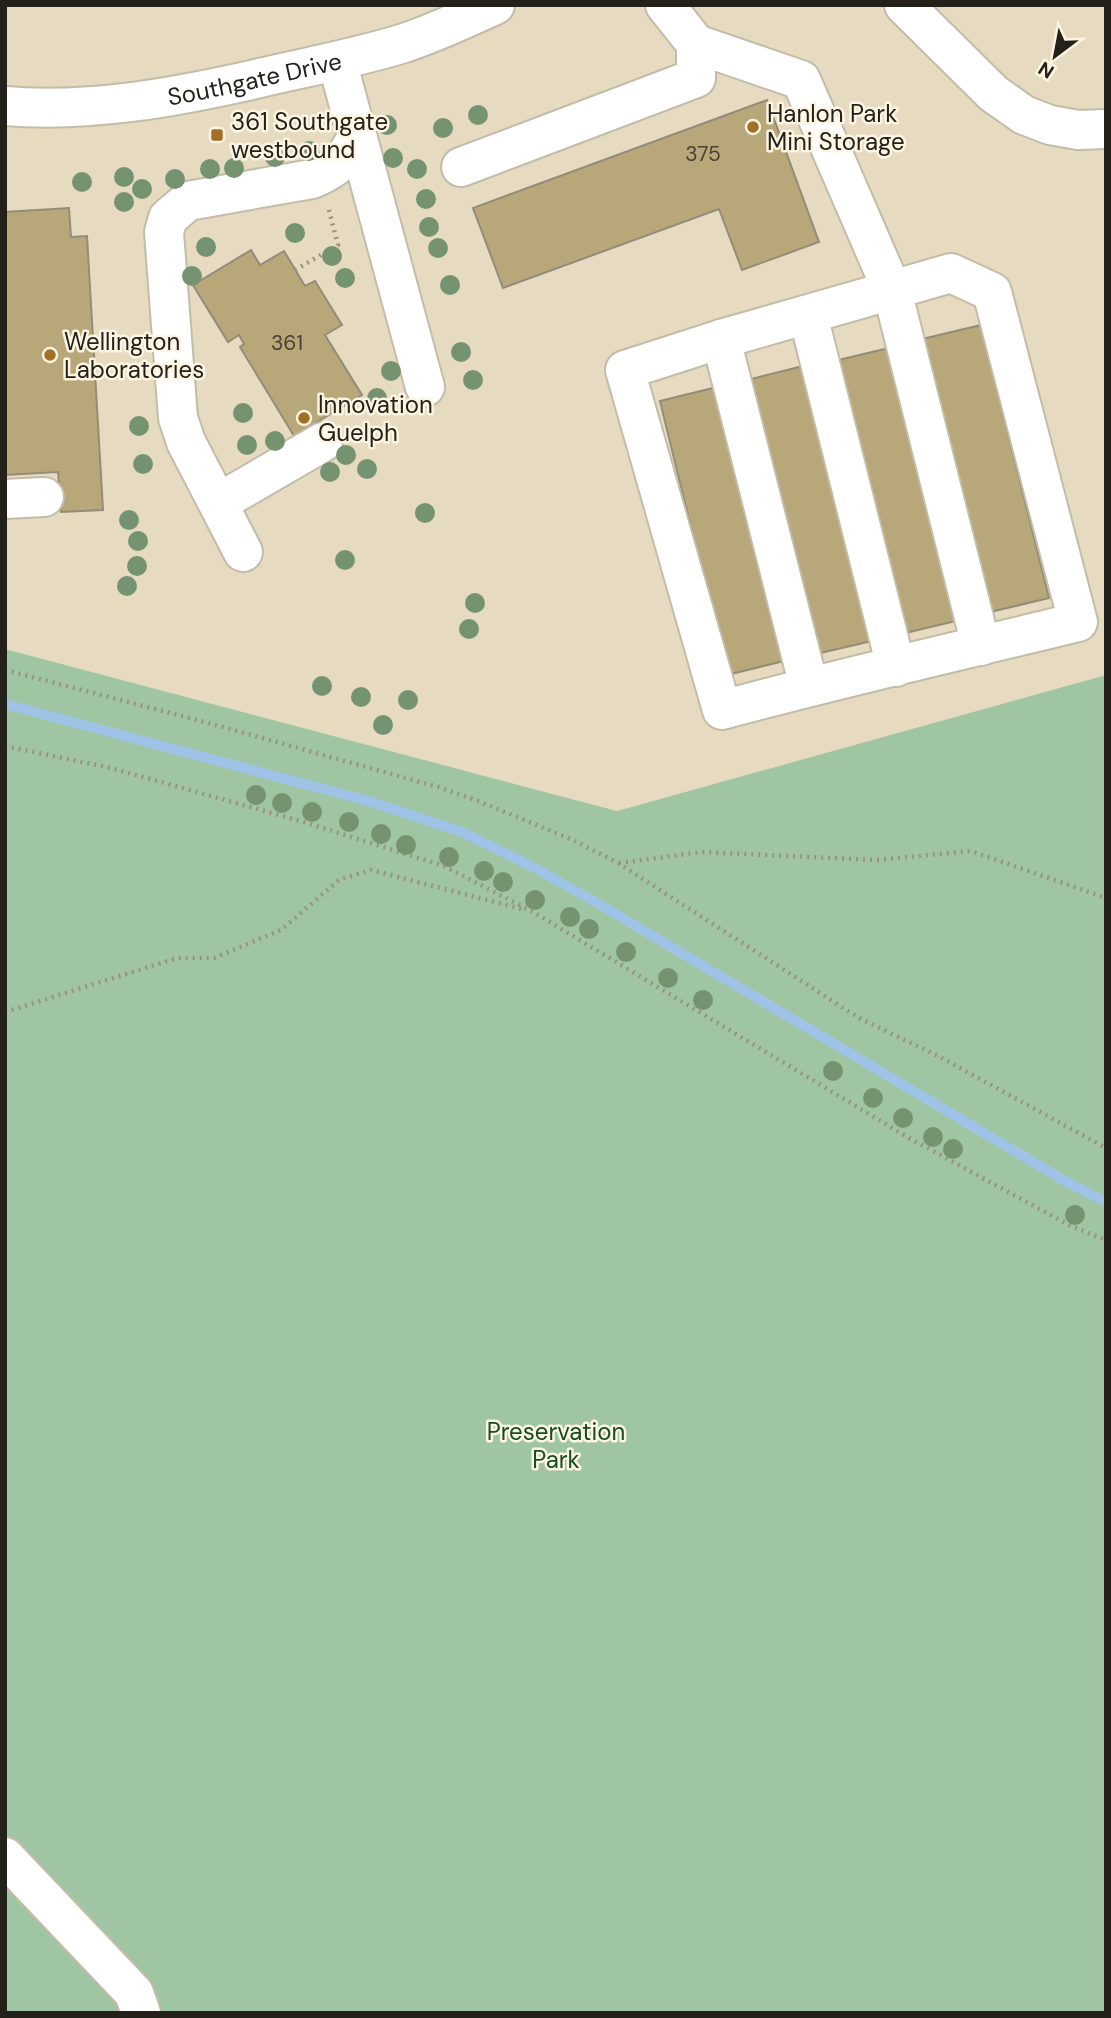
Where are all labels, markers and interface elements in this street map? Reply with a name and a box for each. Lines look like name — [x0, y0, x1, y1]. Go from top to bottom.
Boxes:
north arrow — [1020, 21, 1090, 91]
street label: Southgate Drive — [165, 45, 345, 112]
text: N — [1034, 56, 1059, 84]
place label: Hanlon Park Mini Storage — [767, 98, 905, 157]
place label: 361 Southgate westbound — [231, 106, 388, 165]
marker: Hanlon Park Mini Storage — [745, 119, 761, 135]
marker: 361 Southgate westbound — [209, 127, 225, 143]
house number: 375 — [685, 140, 721, 168]
place label: Wellington Laboratories — [64, 326, 204, 385]
house number: 361 — [271, 329, 303, 357]
marker: Wellington Laboratories — [42, 347, 58, 363]
place label: Innovation Guelph — [318, 389, 433, 448]
marker: Innovation Guelph — [296, 410, 312, 426]
park label: Preservation Park — [487, 1416, 625, 1475]

